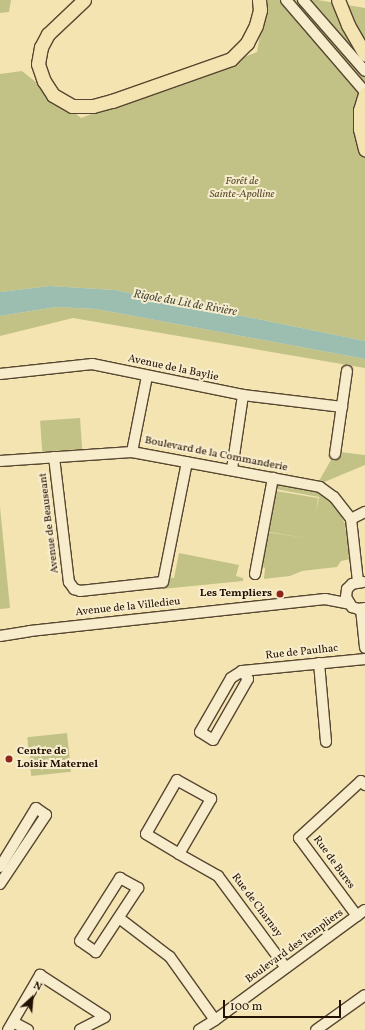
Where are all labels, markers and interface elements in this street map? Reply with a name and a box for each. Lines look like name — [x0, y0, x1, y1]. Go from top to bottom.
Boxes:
park label: Forêt de Sainte-Apolline — [209, 176, 275, 202]
water label: Rigole du Lit de Rivière — [132, 288, 238, 320]
street label: Avenue de la Baylie — [126, 353, 220, 385]
street label: Boulevard de la Commanderie — [143, 435, 289, 475]
street label: Avenue de Beauseant — [37, 472, 63, 574]
place label: Les Templiers — [200, 587, 272, 601]
marker: Les Templiers — [275, 589, 285, 599]
street label: Avenue de la Villedieu — [75, 596, 181, 620]
street label: Rue de Paulhac — [265, 643, 339, 663]
place label: Centre de Loisir Maternel — [17, 746, 98, 772]
marker: Centre de Loisir Maternel — [4, 754, 14, 764]
street label: Rue de Bures — [309, 834, 357, 892]
street label: Rue de Charnay — [228, 872, 284, 940]
street label: Boulevard des Templiers — [243, 907, 347, 987]
north arrow — [12, 978, 52, 1018]
text: N — [31, 978, 44, 995]
scale bar — [225, 992, 343, 1018]
text: 100 m — [230, 999, 262, 1015]

